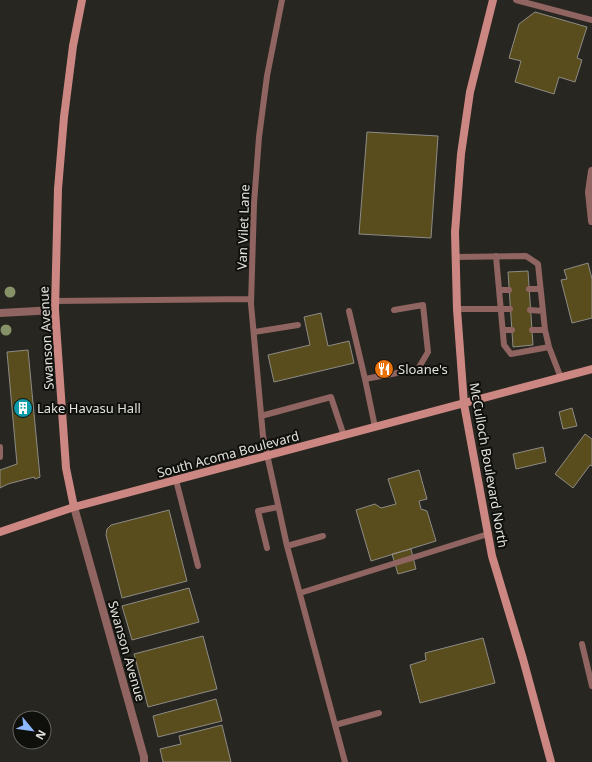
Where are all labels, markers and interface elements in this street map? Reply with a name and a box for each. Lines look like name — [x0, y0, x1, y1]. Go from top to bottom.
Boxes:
street label: Van Vilet Lane — [233, 184, 253, 270]
street label: Swanson Avenue — [34, 286, 58, 390]
restaurant icon: Sloane's — [373, 358, 395, 380]
place label: Sloane's — [398, 360, 448, 378]
street label: McCulloch Boulevard North — [466, 381, 512, 549]
building icon: Lake Havasu Hall — [12, 397, 34, 419]
place label: Lake Havasu Hall — [37, 399, 141, 417]
street label: South Acoma Boulevard — [155, 426, 301, 482]
street label: Swanson Avenue — [104, 599, 150, 703]
north arrow — [12, 710, 52, 750]
text: N — [32, 728, 50, 743]

